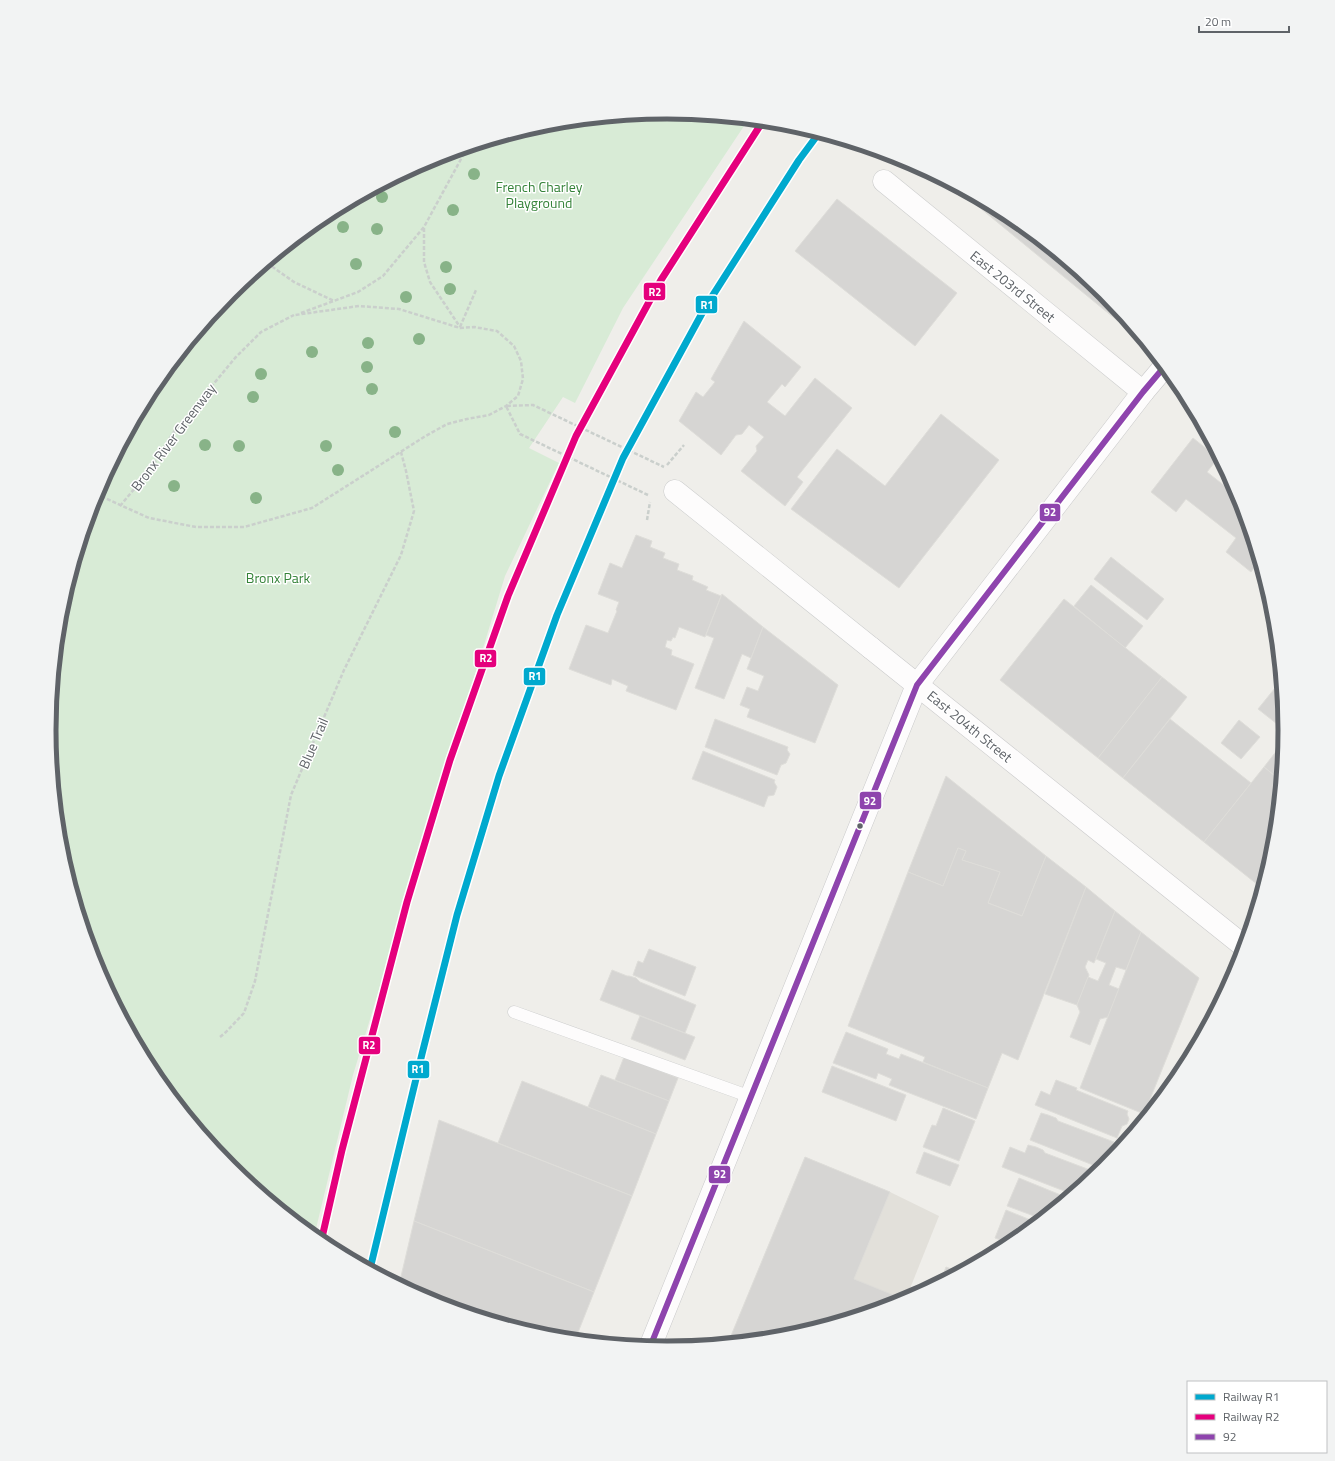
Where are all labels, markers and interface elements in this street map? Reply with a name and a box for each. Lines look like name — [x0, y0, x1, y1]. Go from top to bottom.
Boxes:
scale bar — [1199, 8, 1289, 34]
text: 20 m — [1205, 12, 1231, 31]
park label: French Charley Playground — [496, 176, 583, 213]
street label: East 203rd Street — [966, 245, 1060, 327]
line badge: R2 — [643, 282, 666, 301]
text: R2 — [649, 284, 661, 300]
line badge: R1 — [695, 295, 718, 314]
text: R1 — [701, 297, 713, 313]
street label: Bronx River Greenway — [125, 379, 221, 495]
line badge: 92 — [1039, 503, 1061, 522]
text: 92 — [1044, 504, 1056, 520]
park label: Bronx Park — [246, 567, 311, 588]
line badge: R2 — [474, 649, 497, 668]
text: R2 — [480, 650, 492, 666]
line badge: R1 — [523, 667, 546, 686]
text: R1 — [529, 668, 541, 684]
street label: East 204th Street — [923, 685, 1017, 767]
street label: Blue Trail — [293, 714, 333, 772]
line badge: 92 — [859, 791, 882, 810]
text: 92 — [864, 793, 876, 809]
unlabelled marker — [855, 821, 865, 831]
line badge: R2 — [358, 1036, 381, 1055]
text: R2 — [363, 1037, 375, 1053]
line badge: R1 — [407, 1060, 430, 1079]
text: R1 — [412, 1061, 424, 1077]
line badge: 92 — [708, 1165, 731, 1184]
text: 92 — [714, 1166, 726, 1182]
legend — [1187, 1381, 1327, 1453]
text: Railway R1 — [1223, 1387, 1279, 1406]
text: Railway R2 — [1223, 1407, 1279, 1426]
text: 92 — [1223, 1427, 1236, 1446]

